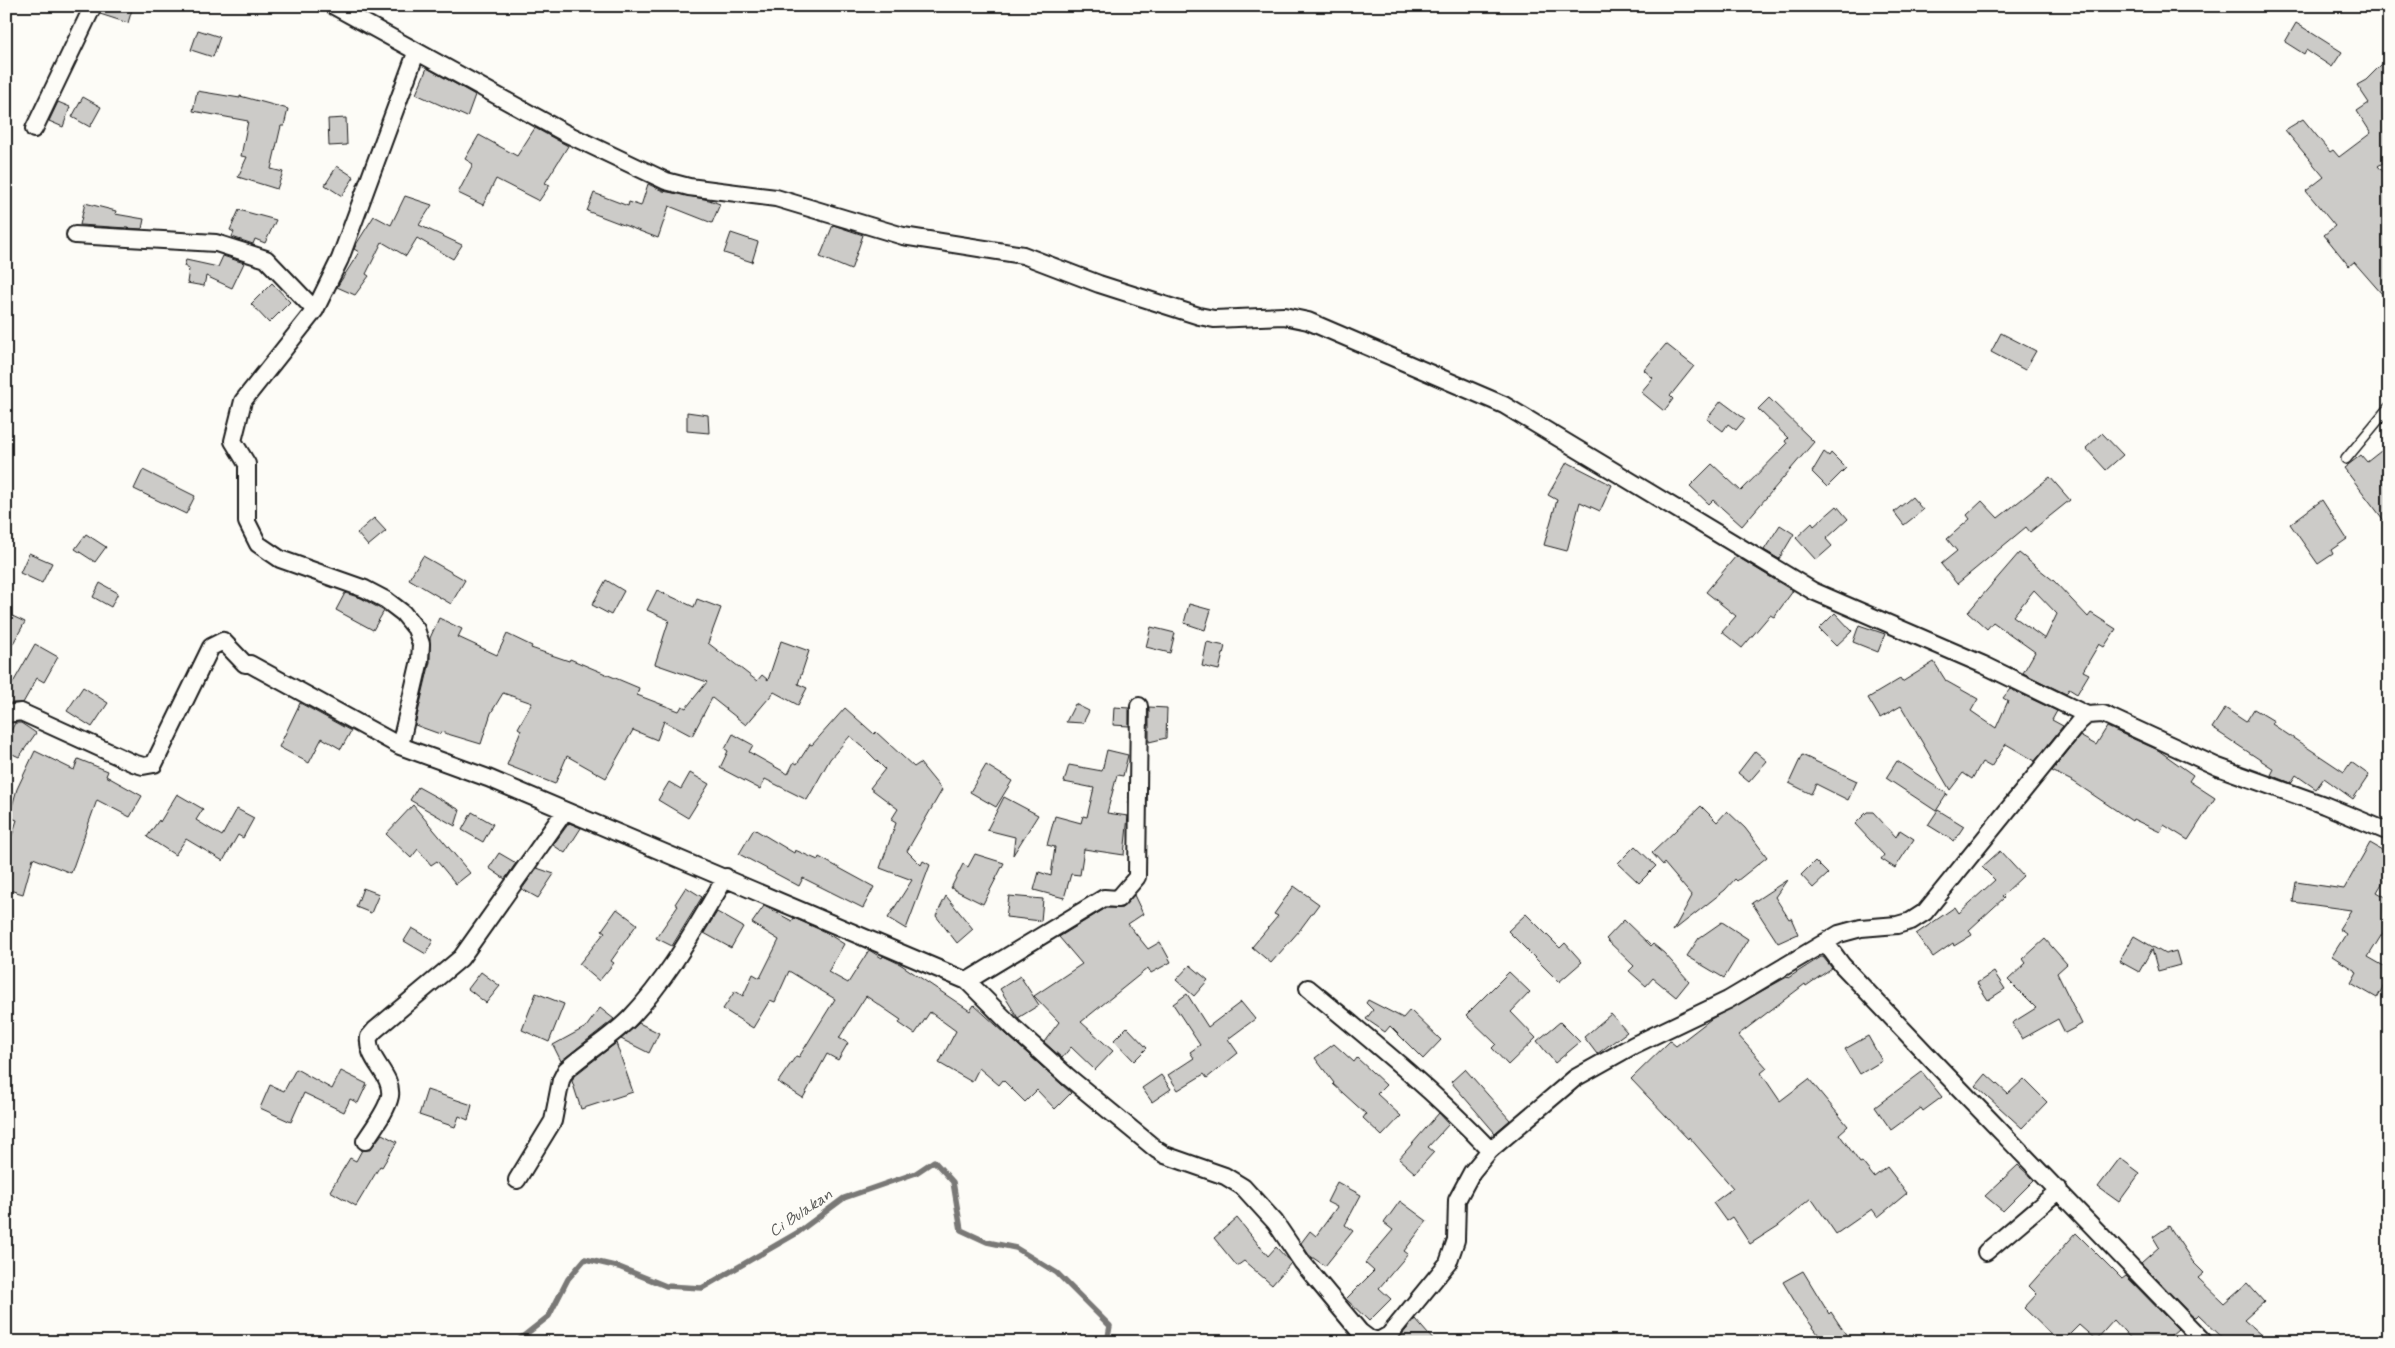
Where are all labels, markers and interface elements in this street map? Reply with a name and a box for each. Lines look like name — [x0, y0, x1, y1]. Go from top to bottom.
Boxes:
water label: Ci Bulakan — [765, 1184, 837, 1242]

